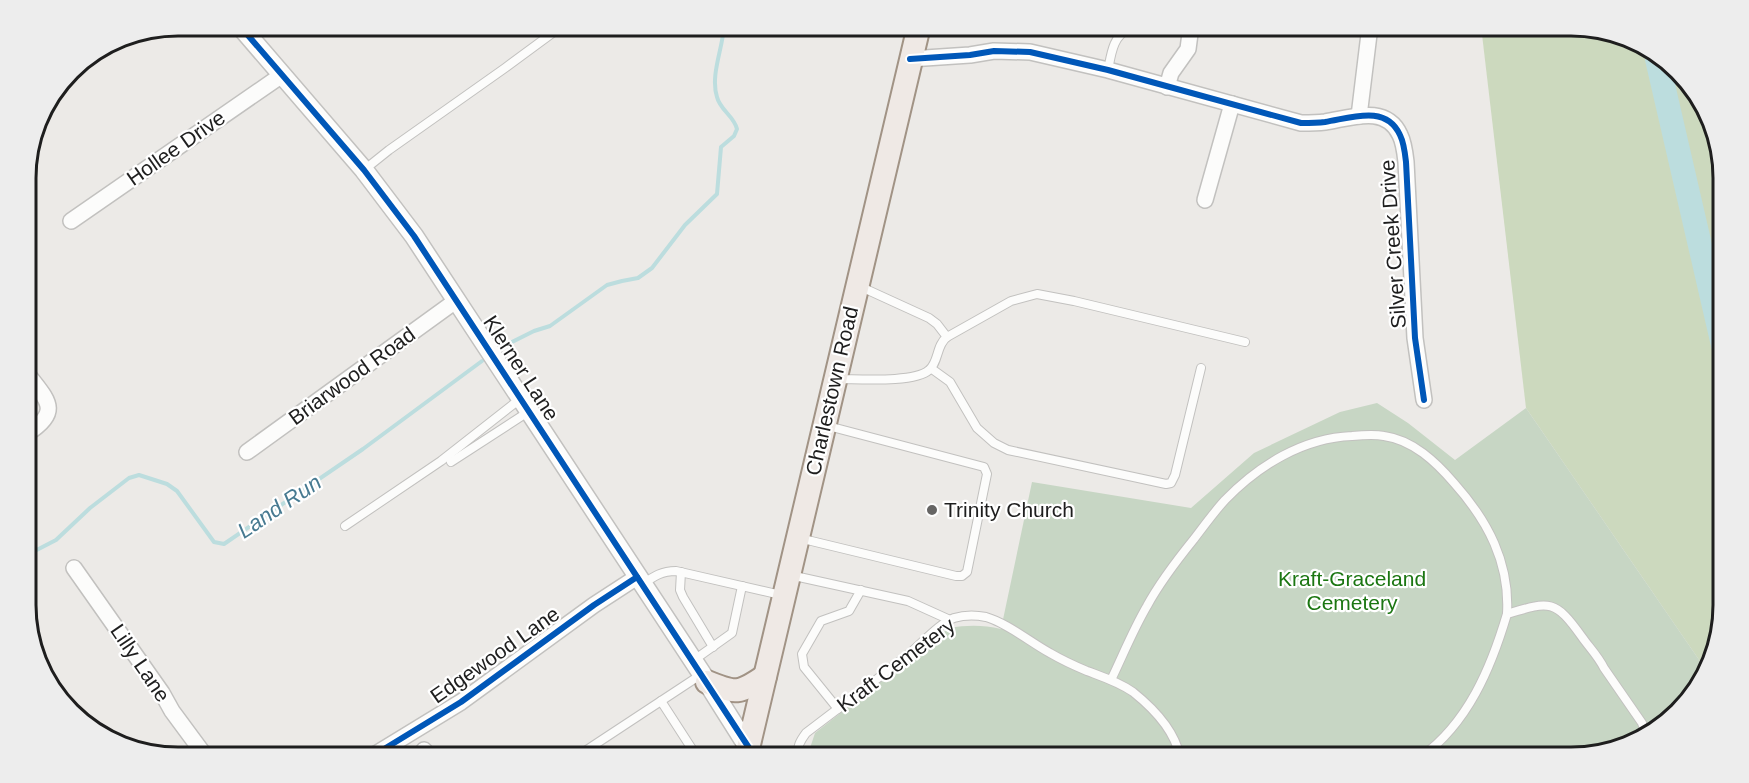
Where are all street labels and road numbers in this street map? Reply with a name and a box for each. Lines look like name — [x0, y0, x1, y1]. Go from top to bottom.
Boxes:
street label: Hollee Drive — [122, 105, 229, 190]
street label: Silver Creek Drive — [1375, 159, 1410, 329]
street label: Charlestown Road — [801, 304, 862, 478]
street label: Klerner Lane — [479, 311, 564, 424]
street label: Briarwood Road — [284, 322, 419, 429]
street label: Edgewood Lane — [426, 602, 563, 708]
street label: Kraft Cemetery — [832, 613, 959, 716]
street label: Lilly Lane — [106, 620, 175, 706]

